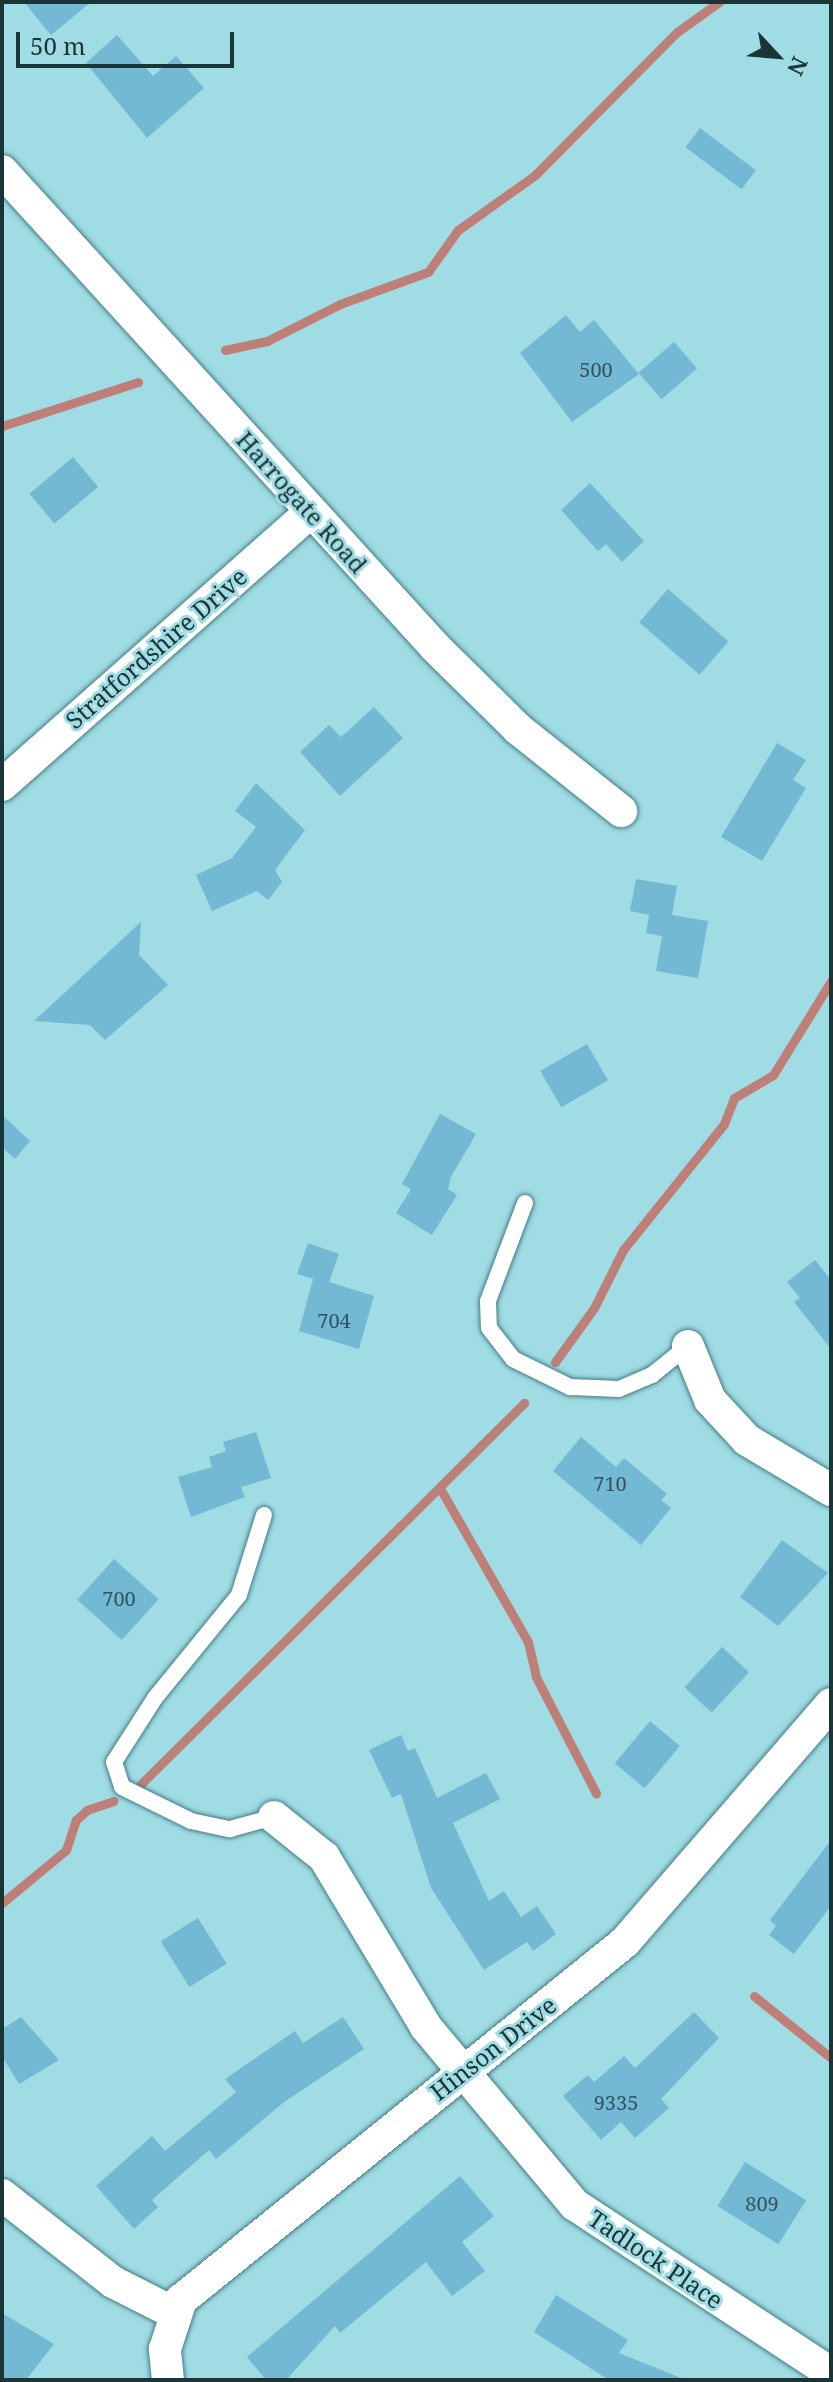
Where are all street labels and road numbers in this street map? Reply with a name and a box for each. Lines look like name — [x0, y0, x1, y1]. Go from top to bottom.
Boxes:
street label: Harrogate Road — [231, 425, 373, 579]
street label: Stratfordshire Drive — [60, 562, 252, 734]
street label: Hinson Drive — [424, 1990, 562, 2106]
street label: Tadlock Place — [583, 2204, 729, 2314]

